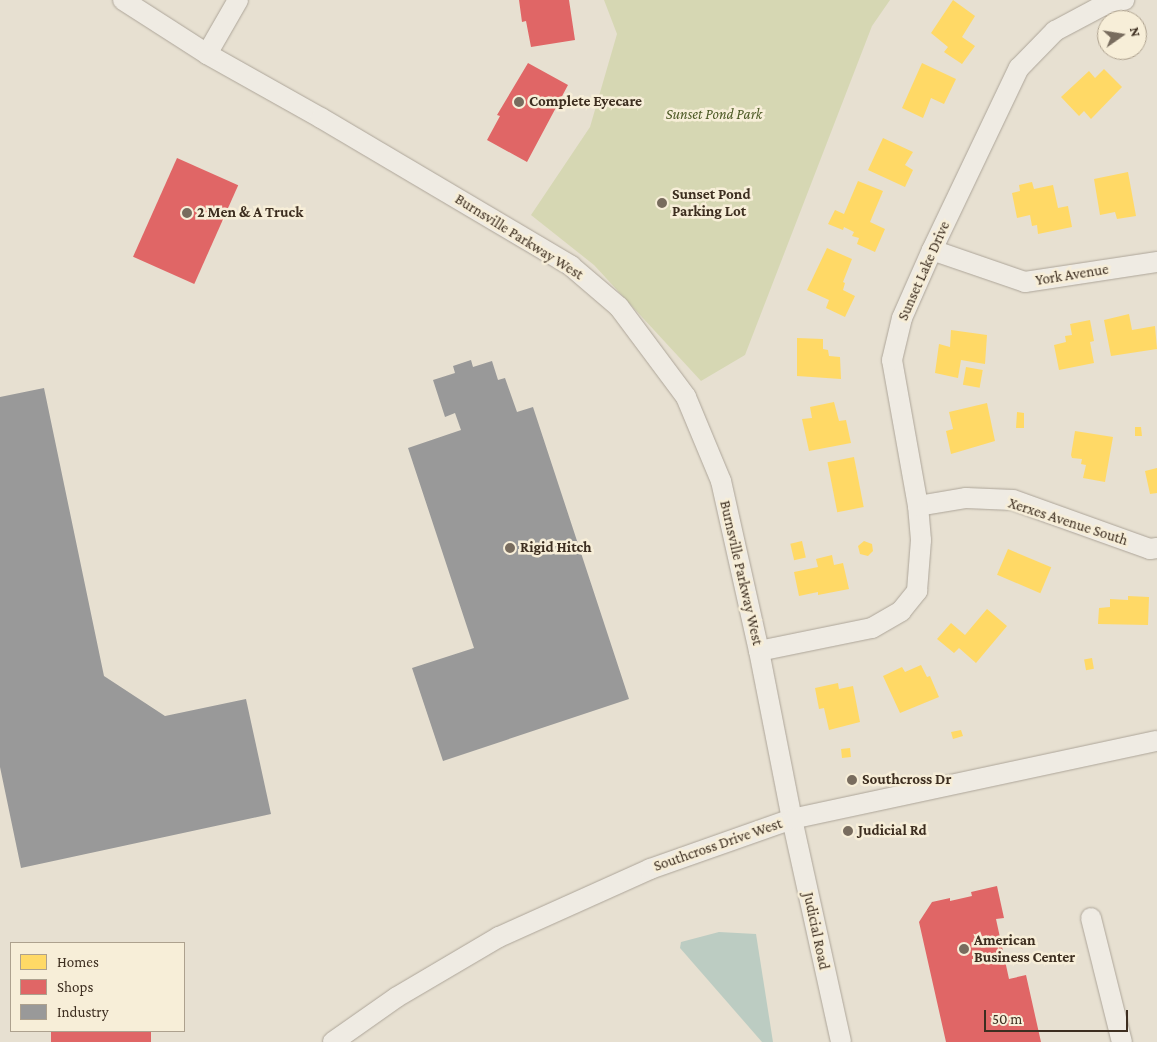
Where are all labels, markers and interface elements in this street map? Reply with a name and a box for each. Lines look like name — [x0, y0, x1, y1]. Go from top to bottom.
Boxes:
north arrow — [1097, 10, 1147, 60]
text: N — [1127, 25, 1145, 38]
place label: Complete Eyecare — [529, 93, 642, 111]
marker: Complete Eyecare — [513, 96, 525, 108]
park label: Sunset Pond Park — [666, 106, 762, 124]
place label: Sunset Pond Parking Lot — [672, 185, 751, 220]
street label: Burnsville Parkway West — [451, 190, 587, 284]
marker: Sunset Pond Parking Lot — [656, 197, 668, 209]
place label: 2 Men & A Truck — [197, 204, 303, 222]
marker: 2 Men & A Truck — [181, 207, 193, 219]
street label: Sunset Lake Drive — [894, 219, 954, 323]
street label: York Avenue — [1034, 260, 1110, 290]
street label: Xerxes Avenue South — [1006, 494, 1130, 550]
street label: Burnsville Parkway West — [716, 499, 766, 647]
place label: Rigid Hitch — [520, 539, 592, 557]
marker: Rigid Hitch — [504, 542, 516, 554]
place label: Southcross Dr — [862, 771, 951, 789]
marker: Southcross Dr — [846, 774, 858, 786]
street label: Southcross Drive West — [651, 815, 785, 875]
place label: Judicial Rd — [858, 822, 927, 840]
marker: Judicial Rd — [842, 825, 854, 837]
street label: Judicial Road — [799, 891, 833, 971]
place label: American Business Center — [974, 931, 1075, 966]
legend — [10, 942, 185, 1032]
marker: American Business Center — [958, 943, 970, 955]
text: Homes — [57, 954, 99, 970]
text: Shops — [57, 979, 93, 995]
scale bar — [987, 1000, 1131, 1032]
text: Industry — [57, 1004, 109, 1020]
text: 50 m — [992, 1011, 1022, 1027]

